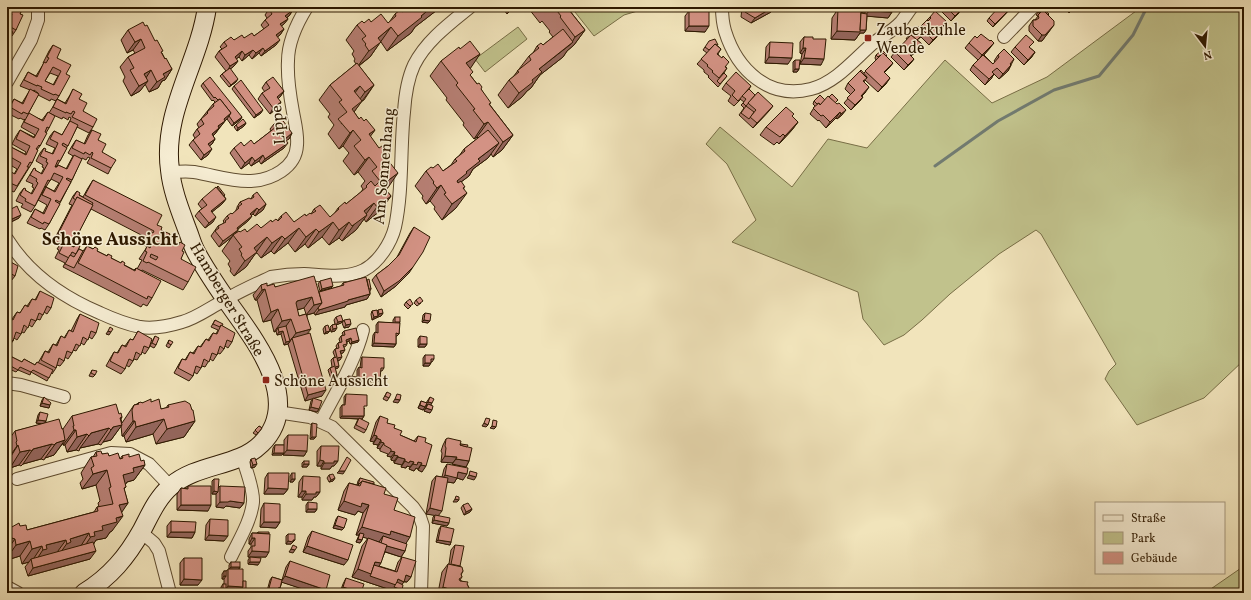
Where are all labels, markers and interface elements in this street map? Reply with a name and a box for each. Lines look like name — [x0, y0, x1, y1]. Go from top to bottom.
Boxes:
place label: Zauberkuhle Wende — [876, 20, 966, 60]
north arrow — [1185, 26, 1225, 66]
marker: Zauberkuhle Wende — [863, 33, 873, 43]
text: N — [1201, 46, 1213, 62]
street label: Lippe — [266, 104, 292, 146]
street label: Am Sonnenhang — [369, 107, 401, 226]
district label: Schöne Aussicht — [42, 228, 178, 253]
street label: Hamberger Straße — [184, 239, 269, 361]
place label: Schöne Aussicht — [274, 371, 389, 393]
marker: Schöne Aussicht — [261, 375, 271, 385]
legend — [1095, 502, 1225, 574]
text: Straße — [1131, 511, 1166, 527]
text: Park — [1131, 531, 1156, 547]
text: Gebäude — [1131, 551, 1178, 567]

